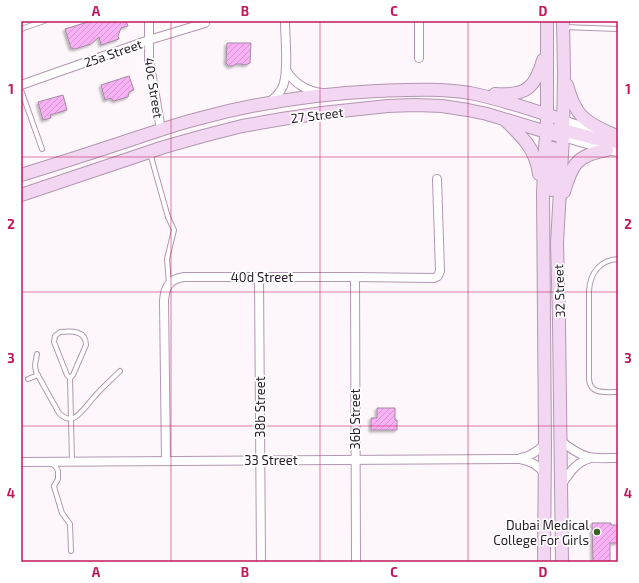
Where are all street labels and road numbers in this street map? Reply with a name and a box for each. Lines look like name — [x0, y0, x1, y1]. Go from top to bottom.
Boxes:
street label: 25a Street — [82, 36, 144, 70]
street label: 40c Street — [141, 57, 167, 120]
street label: 27 Street — [290, 104, 344, 126]
street label: 32 Street — [550, 264, 568, 318]
street label: 40d Street — [231, 269, 293, 285]
street label: 38b Street — [252, 376, 268, 438]
street label: 36b Street — [347, 388, 363, 450]
street label: 33 Street — [244, 452, 298, 468]

